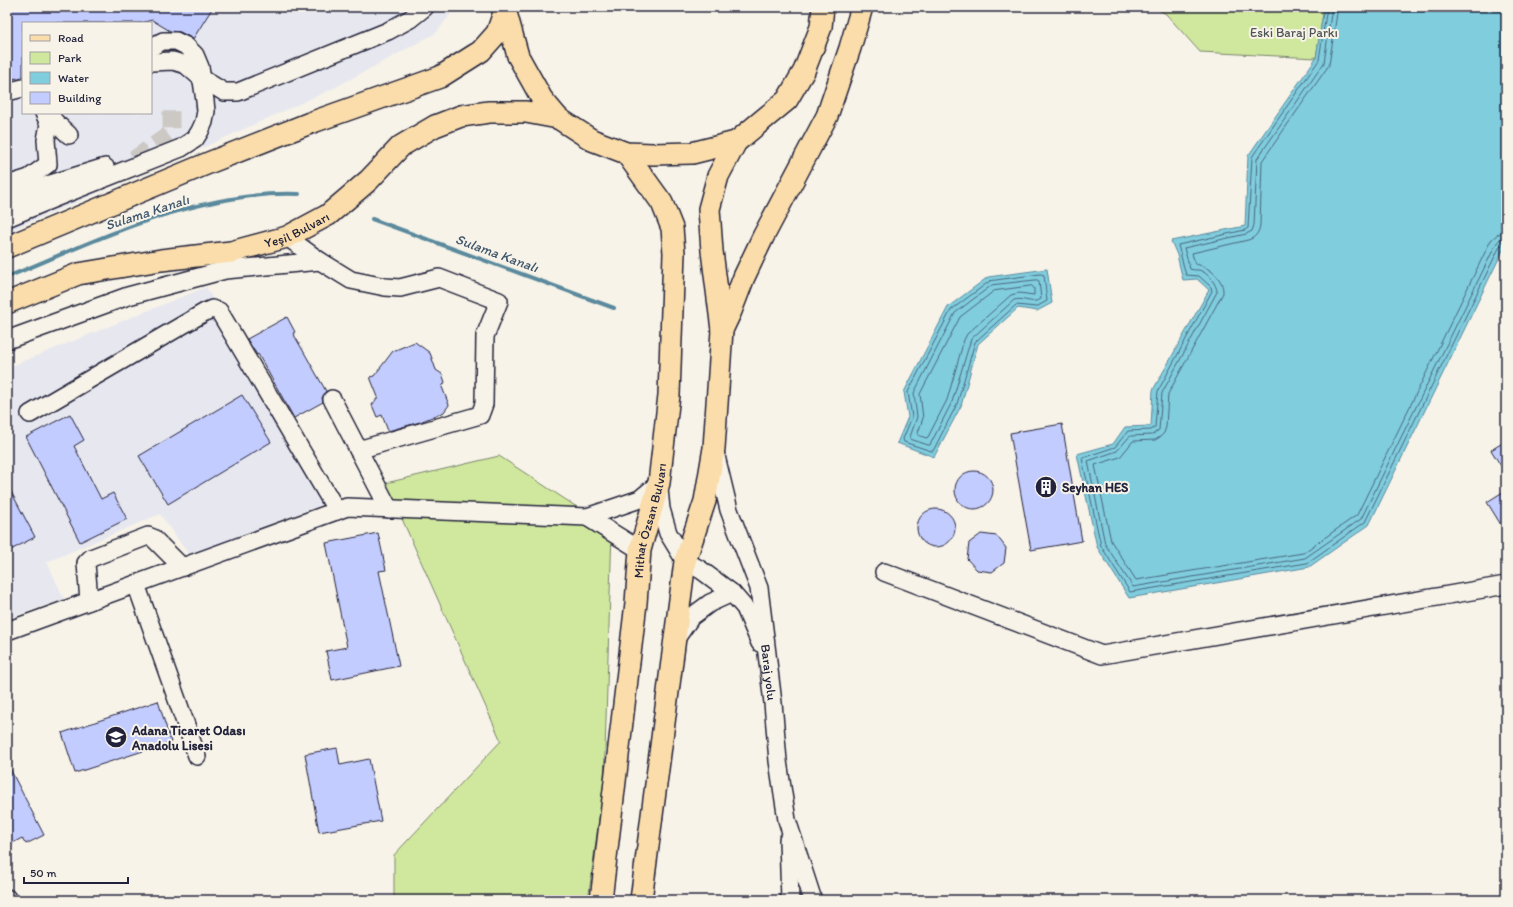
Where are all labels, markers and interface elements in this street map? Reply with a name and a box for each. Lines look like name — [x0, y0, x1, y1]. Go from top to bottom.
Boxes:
legend — [22, 22, 152, 114]
park label: Eski Baraj Parkı — [1250, 25, 1338, 40]
text: Road — [58, 31, 84, 45]
text: Park — [58, 51, 82, 65]
text: Water — [58, 71, 89, 85]
text: Building — [58, 91, 102, 105]
water label: Sulama Kanalı — [103, 191, 192, 234]
street label: Yeşil Bulvarı — [263, 209, 332, 251]
water label: Sulama Kanalı — [453, 231, 542, 277]
street label: Mithat Özsan Bulvarı — [631, 462, 669, 579]
building icon: Seyhan HES — [1033, 474, 1059, 500]
place label: Seyhan HES — [1062, 480, 1129, 496]
street label: Baraj yolu — [758, 643, 780, 701]
place label: Adana Ticaret Odası Anadolu Lisesi — [131, 723, 245, 753]
school or university icon: Adana Ticaret Odası Anadolu Lisesi — [103, 724, 129, 750]
scale bar — [24, 859, 128, 885]
text: 50 m — [30, 866, 56, 880]

